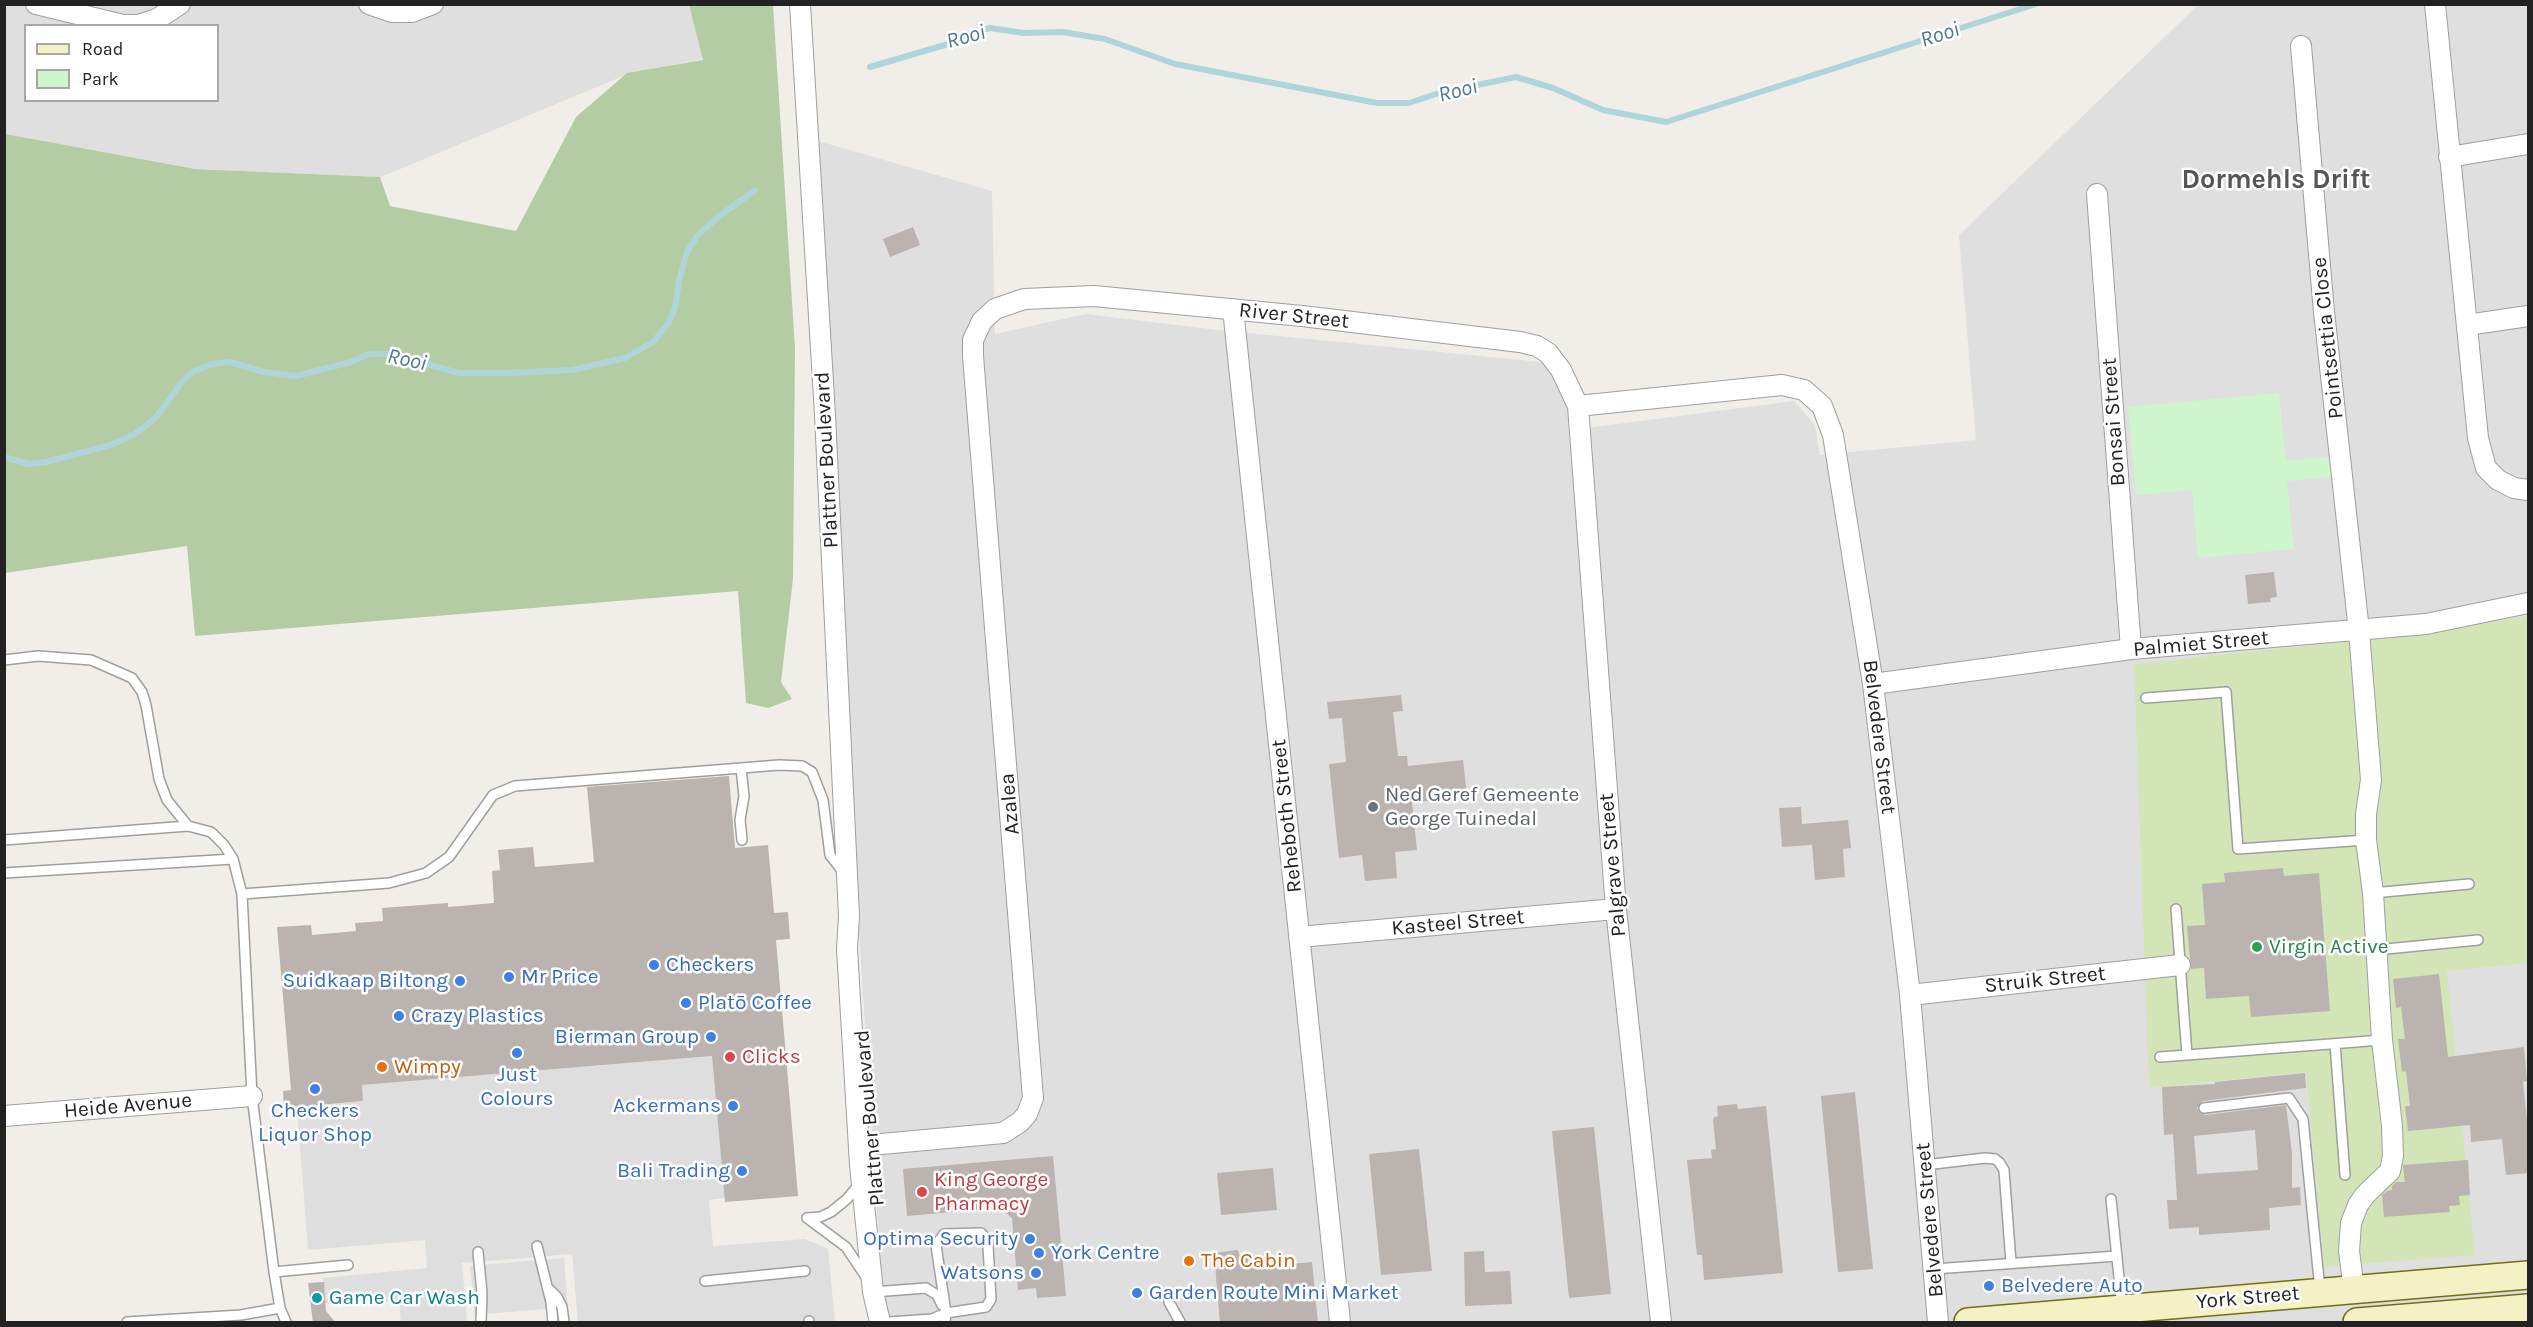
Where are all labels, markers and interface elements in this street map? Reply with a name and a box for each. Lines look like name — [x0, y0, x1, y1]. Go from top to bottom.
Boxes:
water label: Rooi — [1917, 16, 1963, 54]
water label: Rooi — [943, 19, 989, 55]
legend — [24, 24, 219, 102]
text: Road — [82, 38, 123, 60]
text: Park — [82, 68, 119, 90]
water label: Rooi — [1436, 73, 1480, 109]
district label: Dormehls Drift — [2181, 164, 2371, 196]
street label: Pointsettia Close — [2307, 256, 2349, 420]
street label: River Street — [1238, 298, 1350, 334]
water label: Rooi — [385, 343, 429, 377]
street label: Bonsai Street — [2097, 357, 2131, 487]
street label: Plattner Boulevard — [810, 371, 844, 549]
street label: Palmiet Street — [2132, 626, 2270, 662]
street label: Belvedere Street — [1857, 658, 1901, 816]
street label: Reheboth Street — [1266, 738, 1308, 894]
street label: Azalea — [995, 772, 1025, 836]
place label: Ned Geref Gemeente George Tuinedal — [1385, 782, 1579, 832]
street label: Palgrave Street — [1594, 792, 1632, 938]
marker: Ned Geref Gemeente George Tuinedal — [1366, 800, 1380, 814]
street label: Kasteel Street — [1390, 905, 1526, 941]
place label: Virgin Active — [2269, 934, 2388, 960]
marker: Virgin Active — [2250, 940, 2264, 954]
place label: Checkers — [666, 952, 754, 978]
marker: Checkers — [647, 958, 661, 972]
street label: Struik Street — [1983, 961, 2107, 999]
place label: Mr Price — [521, 964, 598, 990]
place label: Suidkaap Biltong — [283, 968, 448, 994]
marker: Mr Price — [502, 970, 516, 984]
marker: Suidkaap Biltong — [453, 974, 467, 988]
place label: Platō Coffee — [698, 990, 812, 1016]
marker: Platō Coffee — [679, 996, 693, 1010]
place label: Crazy Plastics — [411, 1003, 544, 1029]
marker: Crazy Plastics — [392, 1009, 406, 1023]
place label: Bierman Group — [555, 1024, 699, 1050]
street label: Plattner Boulevard — [850, 1029, 890, 1207]
marker: Bierman Group — [704, 1030, 718, 1044]
place label: Clicks — [742, 1044, 801, 1070]
marker: Just Colours — [510, 1046, 524, 1060]
marker: Clicks — [723, 1050, 737, 1064]
place label: Wimpy — [394, 1054, 461, 1080]
marker: Wimpy — [375, 1060, 389, 1074]
place label: Just Colours — [480, 1062, 554, 1112]
marker: Checkers Liquor Shop — [308, 1082, 322, 1096]
street label: Heide Avenue — [63, 1088, 193, 1124]
place label: Ackermans — [613, 1093, 721, 1119]
place label: Checkers Liquor Shop — [258, 1098, 372, 1148]
marker: Ackermans — [726, 1099, 740, 1113]
street label: Belvedere Street — [1911, 1142, 1949, 1298]
place label: Bali Trading — [617, 1158, 730, 1184]
marker: Bali Trading — [735, 1164, 749, 1178]
place label: King George Pharmacy — [934, 1167, 1048, 1217]
marker: King George Pharmacy — [915, 1185, 929, 1199]
place label: Optima Security — [863, 1226, 1018, 1252]
marker: Optima Security — [1023, 1232, 1037, 1246]
place label: York Centre — [1051, 1240, 1160, 1266]
marker: York Centre — [1032, 1246, 1046, 1260]
place label: The Cabin — [1201, 1248, 1296, 1274]
marker: The Cabin — [1182, 1254, 1196, 1268]
place label: Watsons — [940, 1260, 1024, 1286]
marker: Watsons — [1029, 1266, 1043, 1280]
place label: Belvedere Auto — [2001, 1273, 2143, 1299]
marker: Belvedere Auto — [1982, 1279, 1996, 1293]
place label: Garden Route Mini Market — [1149, 1280, 1399, 1306]
street label: York Street — [2195, 1281, 2301, 1315]
place label: Game Car Wash — [329, 1285, 480, 1311]
marker: Garden Route Mini Market — [1130, 1286, 1144, 1300]
marker: Game Car Wash — [310, 1291, 324, 1305]

